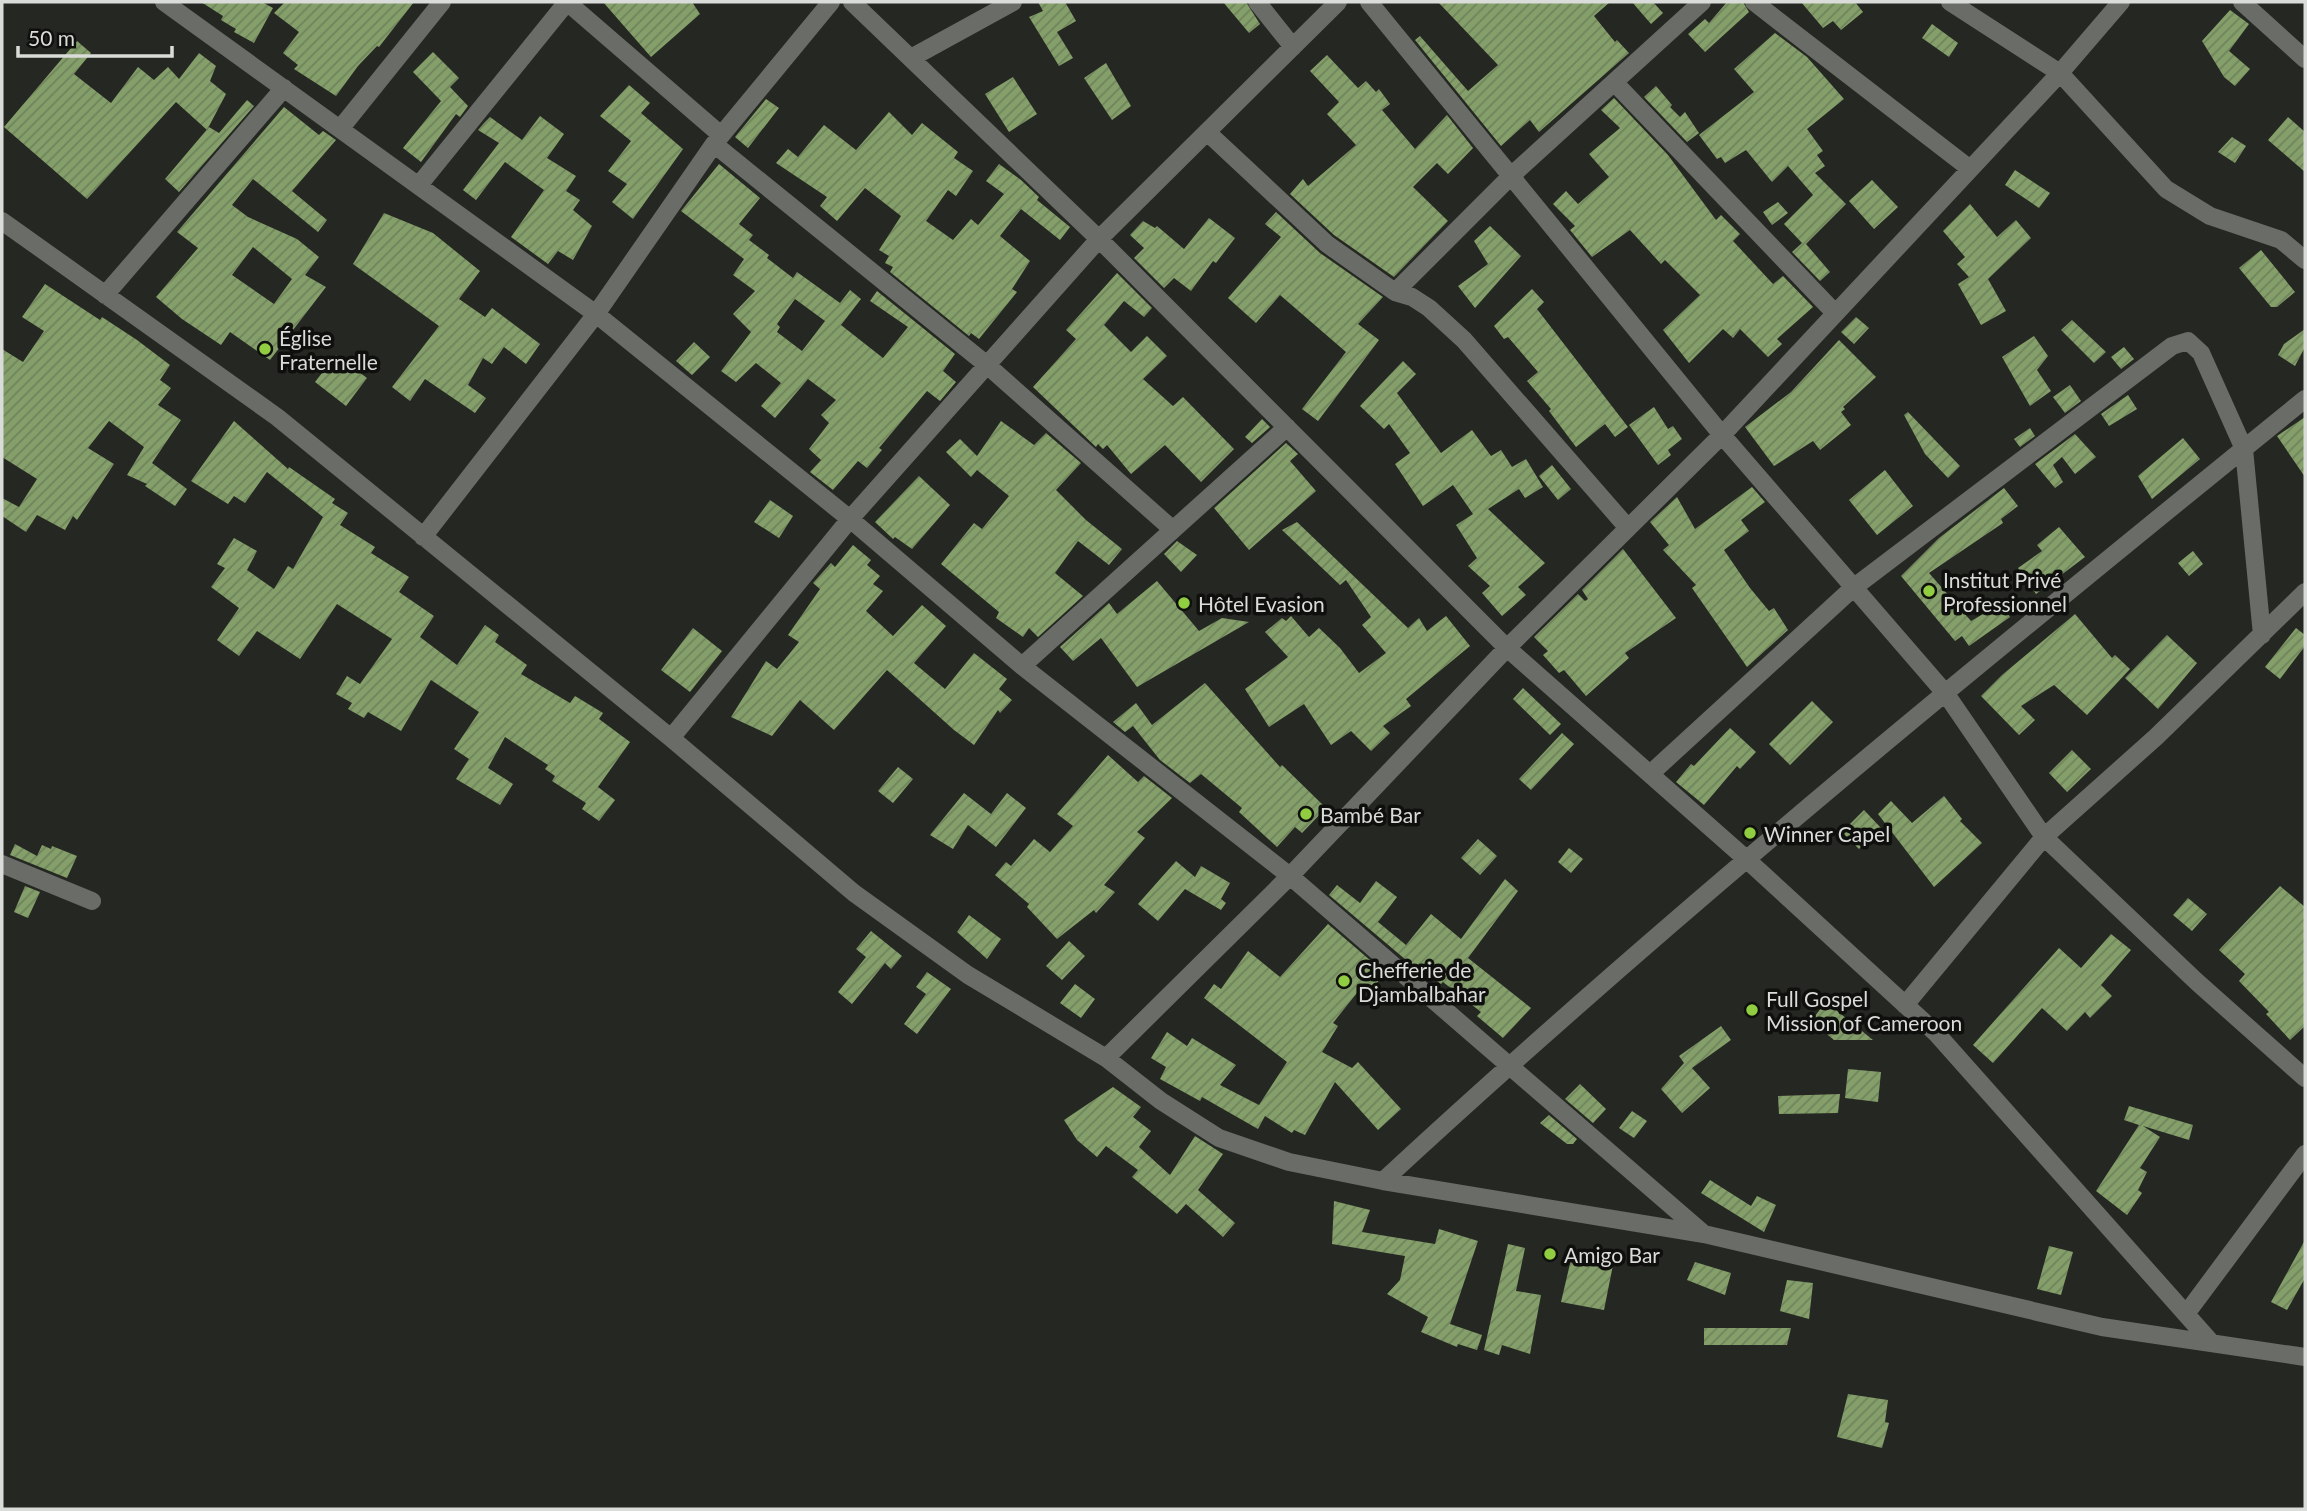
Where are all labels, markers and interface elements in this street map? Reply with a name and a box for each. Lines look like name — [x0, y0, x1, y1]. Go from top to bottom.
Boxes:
scale bar — [18, 14, 172, 58]
text: 50 m — [28, 25, 75, 50]
place label: Église Fraternelle — [279, 325, 378, 374]
marker: Église Fraternelle — [257, 341, 273, 357]
place label: Institut Privé Professionnel — [1943, 567, 2067, 616]
marker: Institut Privé Professionnel — [1921, 583, 1937, 599]
place label: Hôtel Evasion — [1198, 591, 1325, 616]
marker: Hôtel Evasion — [1176, 595, 1192, 611]
place label: Bambé Bar — [1320, 802, 1421, 827]
marker: Bambé Bar — [1298, 806, 1314, 822]
place label: Winner Capel — [1764, 821, 1890, 846]
marker: Winner Capel — [1742, 825, 1758, 841]
place label: Chefferie de Djambalbahar — [1358, 957, 1486, 1006]
marker: Chefferie de Djambalbahar — [1336, 973, 1352, 989]
place label: Full Gospel Mission of Cameroon — [1766, 986, 1962, 1035]
marker: Full Gospel Mission of Cameroon — [1744, 1002, 1760, 1018]
place label: Amigo Bar — [1564, 1242, 1660, 1267]
marker: Amigo Bar — [1542, 1246, 1558, 1262]

